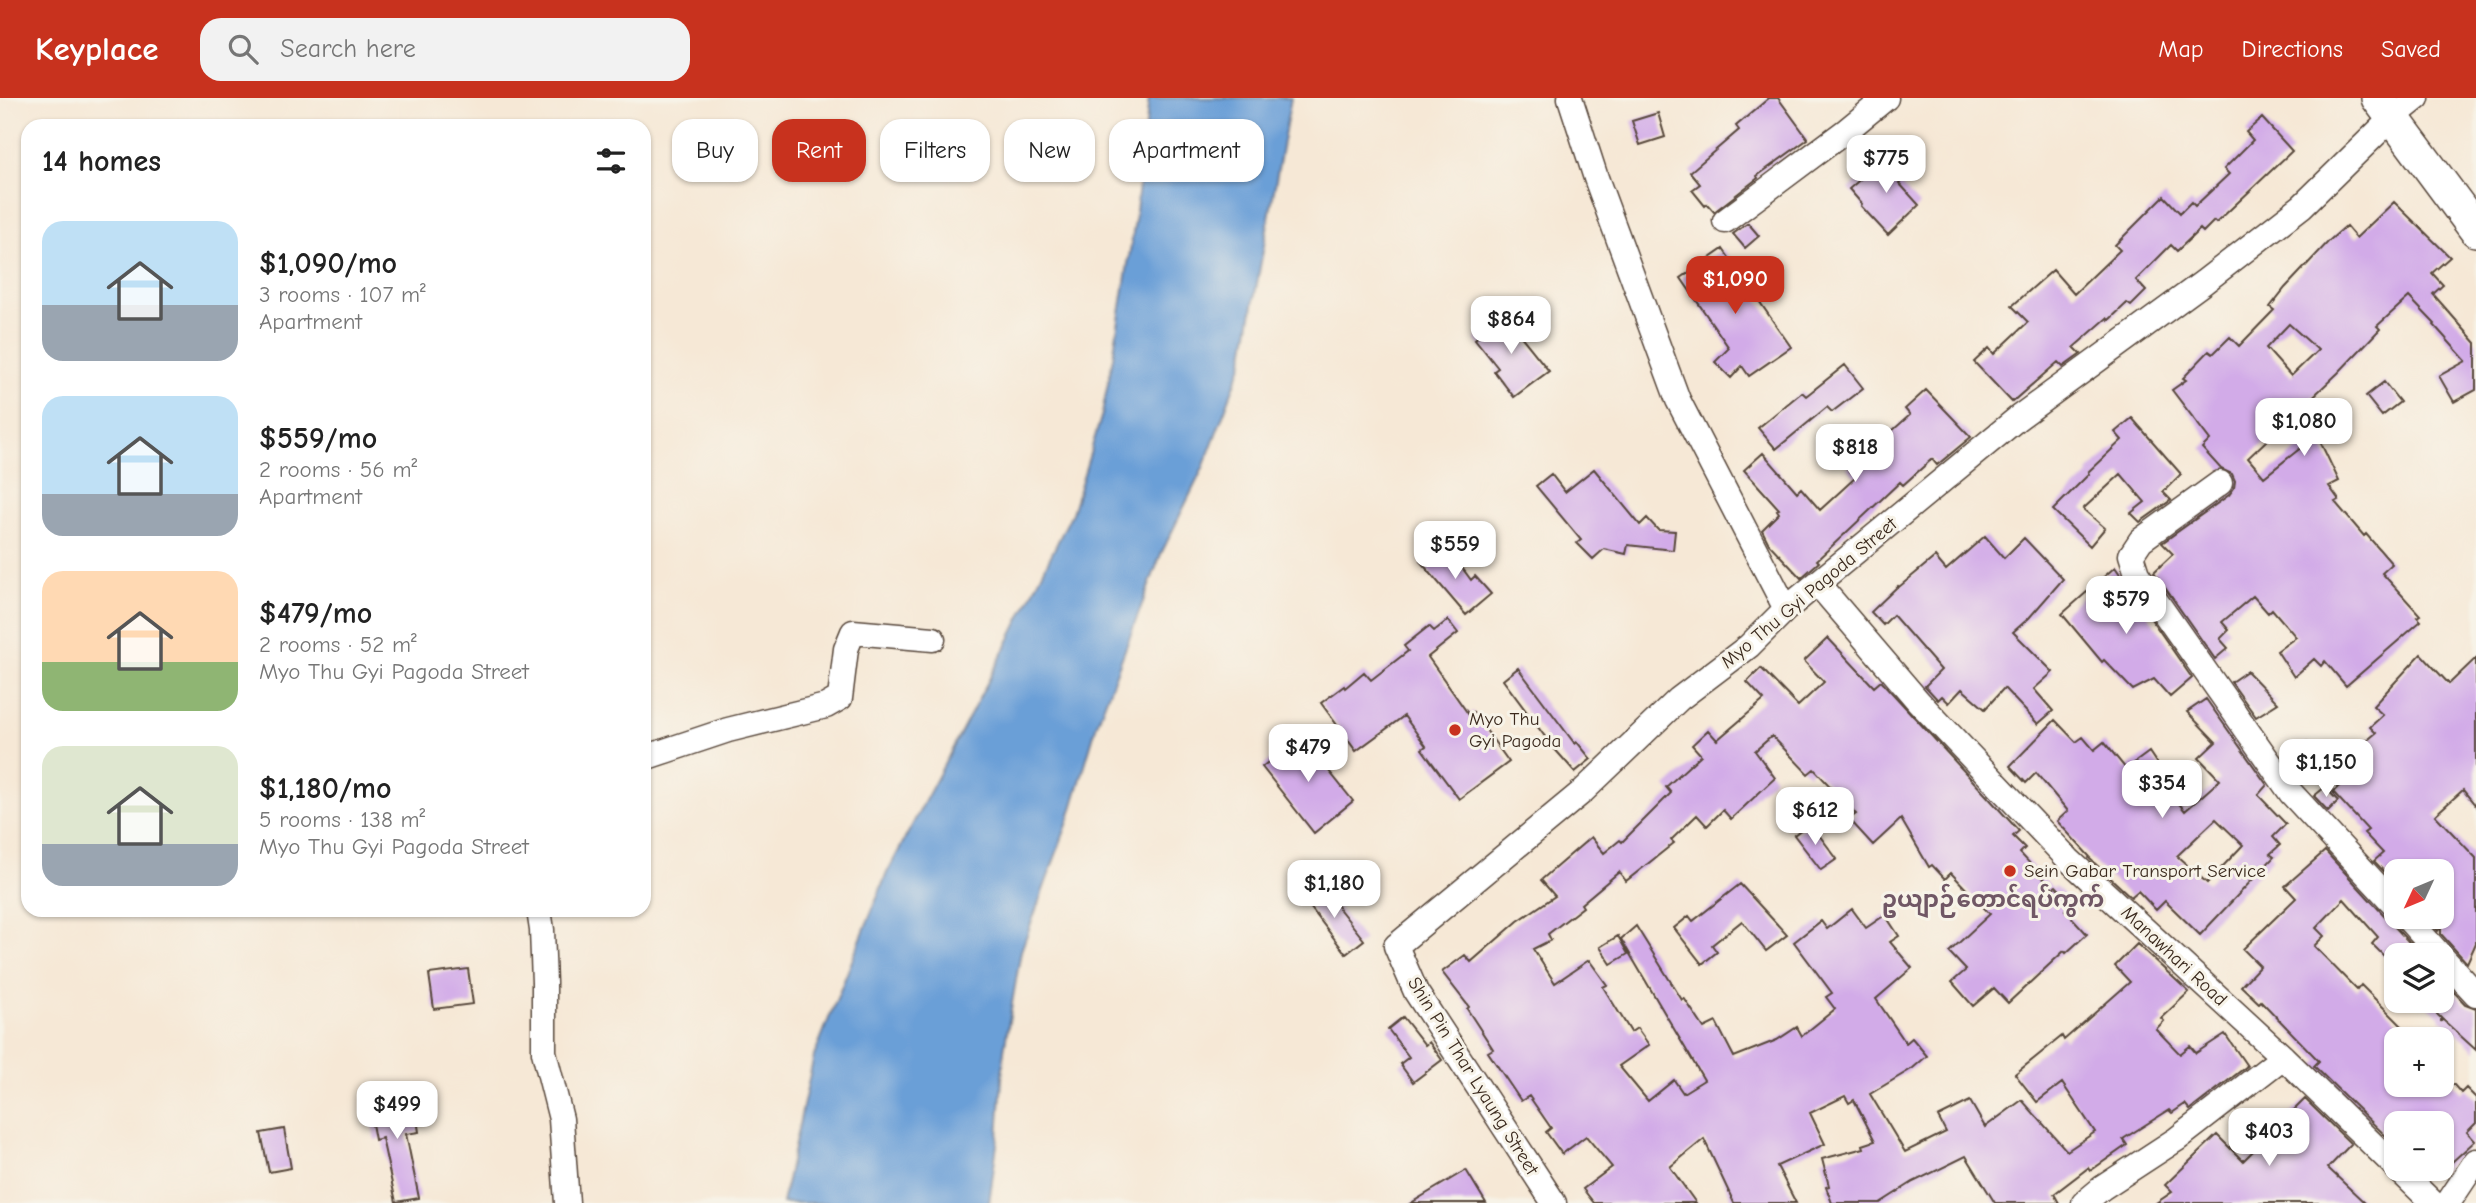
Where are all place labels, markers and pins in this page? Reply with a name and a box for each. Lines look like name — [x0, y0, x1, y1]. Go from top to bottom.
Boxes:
pin: $775 — [1845, 136, 1927, 195]
pin: $1,090 — [1678, 256, 1792, 316]
pin: $864 — [1470, 296, 1552, 356]
pin: $1,080 — [2247, 398, 2361, 458]
pin: $818 — [1814, 424, 1896, 484]
pin: $559 — [1414, 522, 1496, 581]
pin: $579 — [2085, 576, 2167, 636]
place label: Myo Thu Gyi Pagoda — [1469, 708, 1561, 752]
marker: Myo Thu Gyi Pagoda — [1447, 722, 1463, 738]
pin: $479 — [1267, 724, 1349, 784]
pin: $1,150 — [2269, 740, 2383, 799]
pin: $354 — [2121, 760, 2203, 820]
pin: $612 — [1774, 788, 1856, 847]
pin: $1,180 — [1277, 860, 1391, 920]
place label: Sein Gabar Transport Service — [2024, 860, 2266, 882]
marker: Sein Gabar Transport Service — [2002, 863, 2018, 879]
pin: $499 — [356, 1082, 438, 1141]
pin: $403 — [2228, 1108, 2310, 1168]

